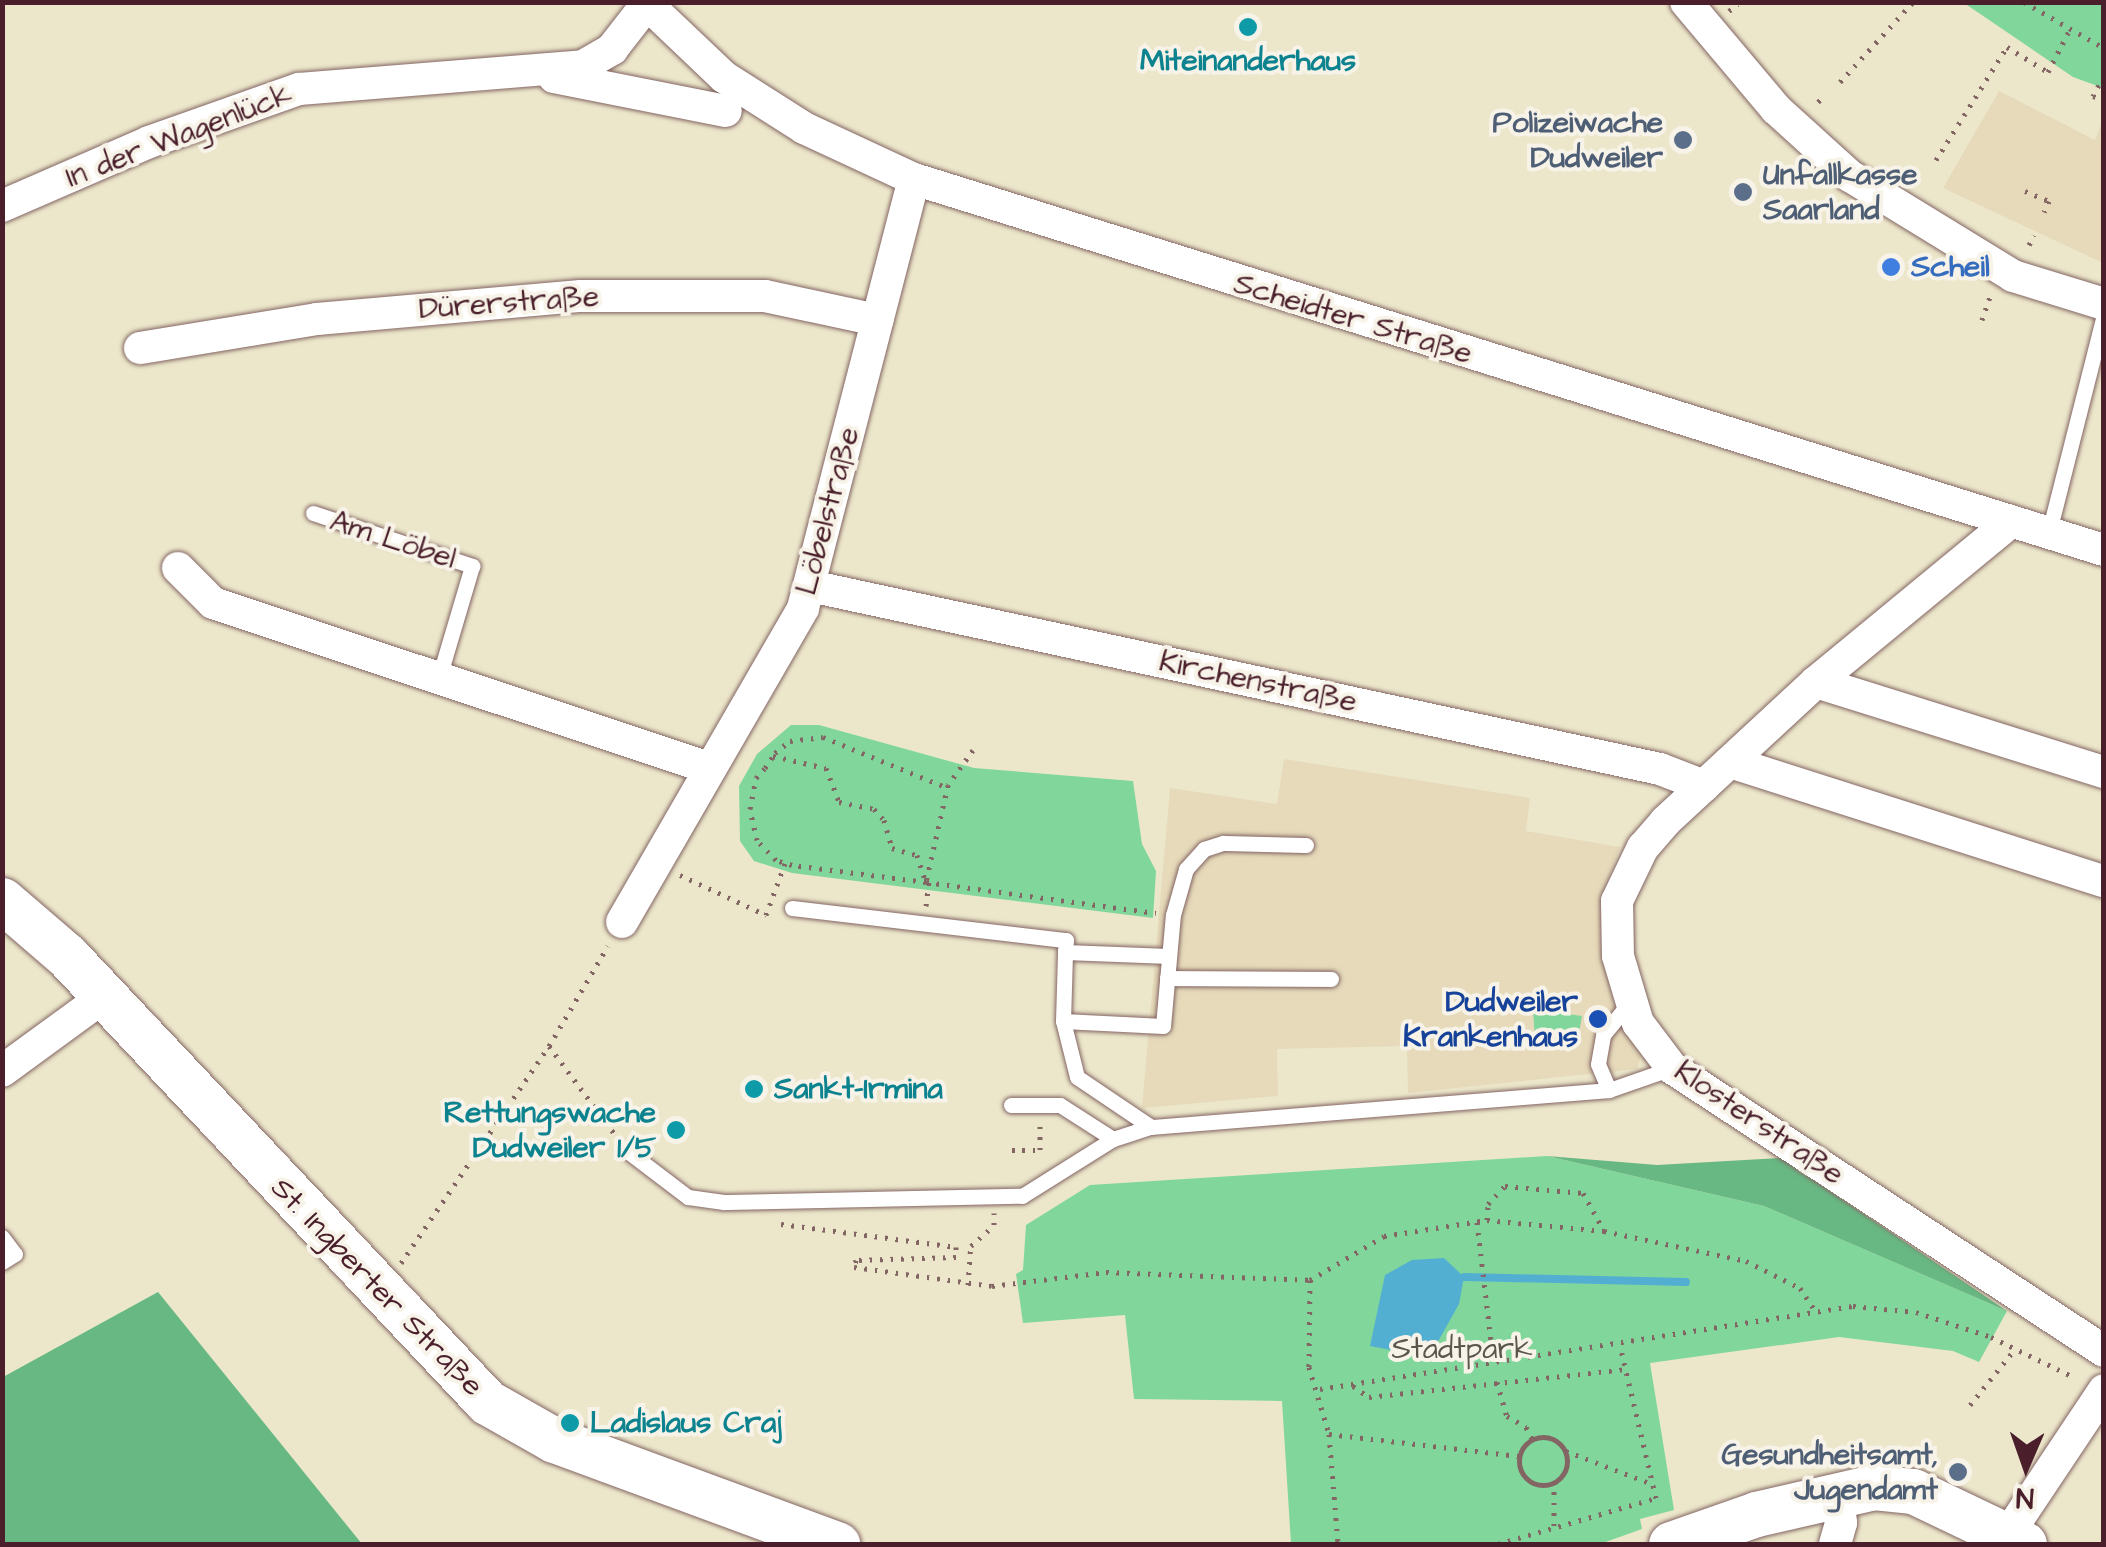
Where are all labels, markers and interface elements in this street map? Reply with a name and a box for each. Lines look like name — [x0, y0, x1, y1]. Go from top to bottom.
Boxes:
marker: Miteinanderhaus — [1237, 16, 1259, 38]
place label: Miteinanderhaus — [1140, 43, 1356, 79]
street label: In der Wagenlück — [61, 76, 297, 196]
place label: Polizeiwache Dudweiler — [1493, 105, 1663, 176]
marker: Polizeiwache Dudweiler — [1672, 129, 1694, 151]
place label: Unfallkasse Saarland — [1763, 157, 1917, 228]
marker: Unfallkasse Saarland — [1732, 181, 1754, 203]
place label: Scheil — [1911, 249, 1990, 285]
marker: Scheil — [1880, 256, 1902, 278]
street label: Scheidter Straße — [1230, 266, 1476, 372]
street label: Dürerstraße — [418, 279, 600, 327]
street label: Löbelstraße — [788, 423, 868, 599]
street label: Am Löbel — [326, 503, 460, 577]
street label: Kirchenstraße — [1156, 644, 1360, 720]
place label: Dudweiler Krankenhaus — [1403, 984, 1578, 1054]
marker: Dudweiler Krankenhaus — [1587, 1008, 1609, 1030]
street label: Klosterstraße — [1668, 1053, 1850, 1193]
place label: Sankt-Irmina — [774, 1071, 943, 1107]
marker: Sankt-Irmina — [743, 1078, 765, 1100]
place label: Rettungswache Dudweiler 1/5 — [444, 1095, 656, 1166]
marker: Rettungswache Dudweiler 1/5 — [665, 1119, 687, 1141]
street label: St. Ingberter Straße — [263, 1170, 491, 1404]
park label: Stadtpark — [1391, 1331, 1533, 1367]
place label: Ladislaus Craj — [590, 1405, 782, 1441]
marker: Ladislaus Craj — [559, 1412, 581, 1434]
north arrow — [1976, 1417, 2076, 1517]
place label: Gesundheitsamt, Jugendamt — [1721, 1437, 1938, 1508]
marker: Gesundheitsamt, Jugendamt — [1947, 1461, 1969, 1483]
text: N — [2015, 1478, 2034, 1517]

